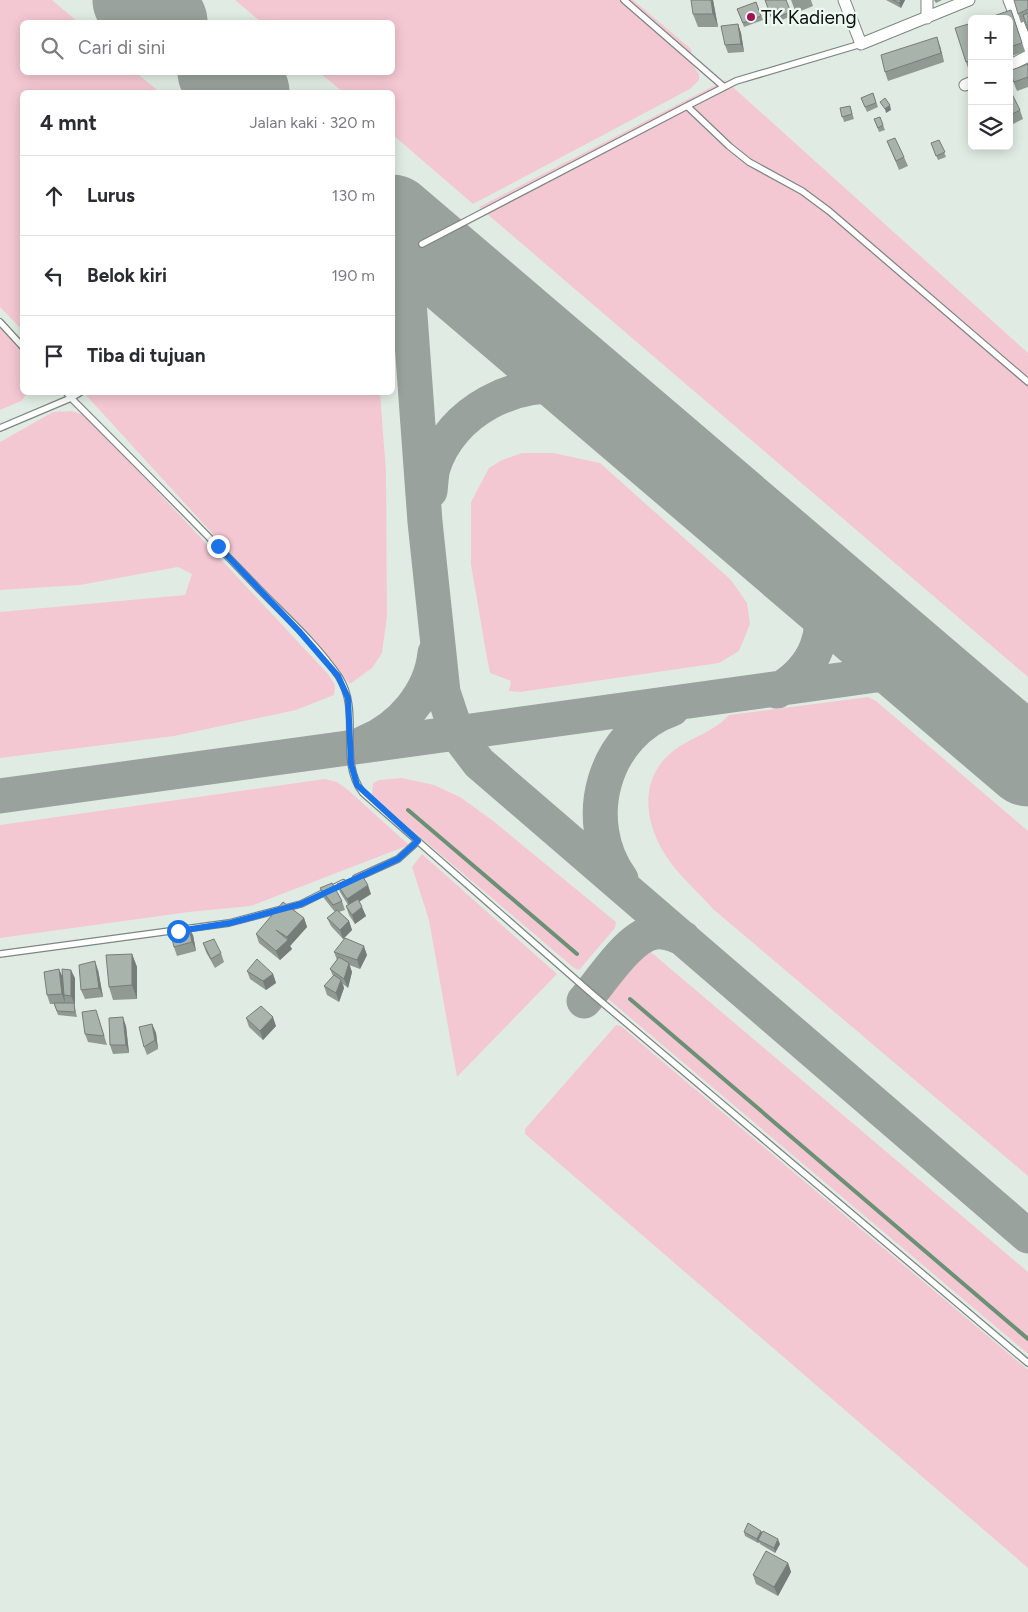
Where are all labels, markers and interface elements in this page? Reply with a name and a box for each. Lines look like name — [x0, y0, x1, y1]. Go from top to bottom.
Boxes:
place label: TK Kadieng — [761, 6, 857, 29]
marker: TK Kadieng — [745, 11, 757, 23]
map controls — [968, 15, 1013, 150]
button: + — [968, 15, 1013, 60]
search box — [20, 20, 395, 75]
icon: search — [38, 34, 66, 62]
text: Cari di sini — [78, 36, 165, 59]
button: − — [968, 60, 1013, 105]
button: layers — [968, 105, 1013, 150]
text: 4 mnt — [40, 110, 97, 135]
text: Jalan kaki · 320 m — [249, 113, 375, 132]
icon: ahead — [40, 182, 68, 210]
text: Lurus — [87, 184, 135, 207]
text: 130 m — [332, 186, 375, 205]
icon: left — [40, 262, 68, 290]
text: Belok kiri — [87, 264, 167, 287]
text: 190 m — [332, 266, 375, 285]
icon: arrive — [40, 342, 68, 370]
text: Tiba di tujuan — [87, 344, 206, 367]
route end — [207, 535, 230, 558]
route start — [167, 920, 190, 943]

